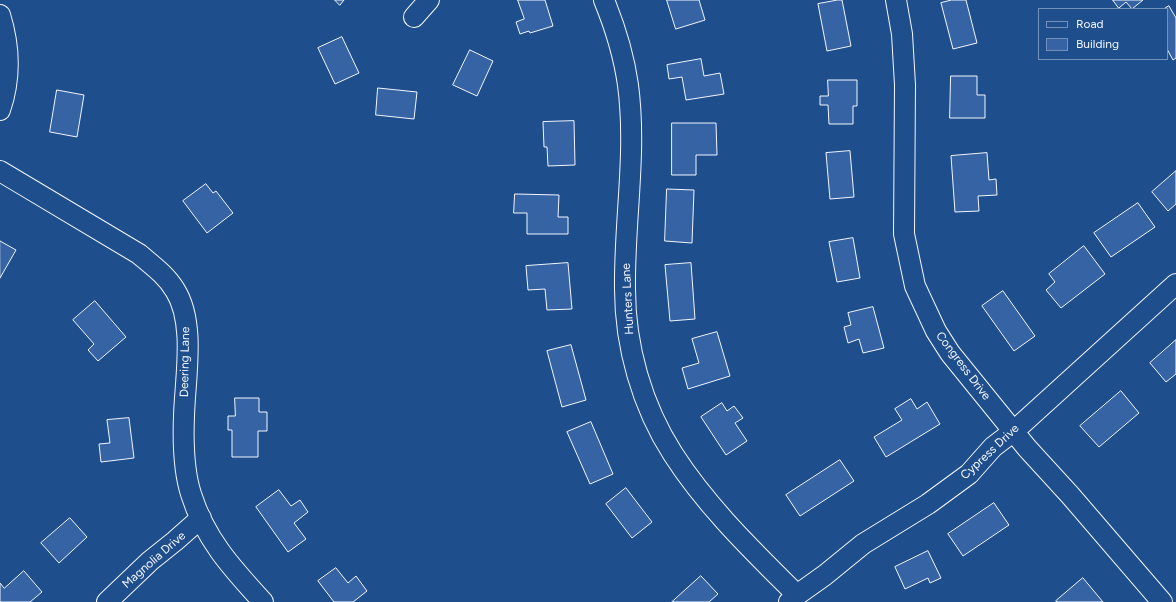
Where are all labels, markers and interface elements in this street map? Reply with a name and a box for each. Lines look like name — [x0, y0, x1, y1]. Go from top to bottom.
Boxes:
legend — [1038, 8, 1168, 60]
text: Road — [1076, 17, 1104, 31]
text: Building — [1076, 37, 1119, 51]
street label: Hunters Lane — [619, 263, 637, 335]
street label: Deering Lane — [177, 327, 193, 397]
street label: Congress Drive — [933, 329, 993, 403]
street label: Cypress Drive — [958, 421, 1022, 483]
street label: Magnolia Drive — [119, 529, 189, 591]

